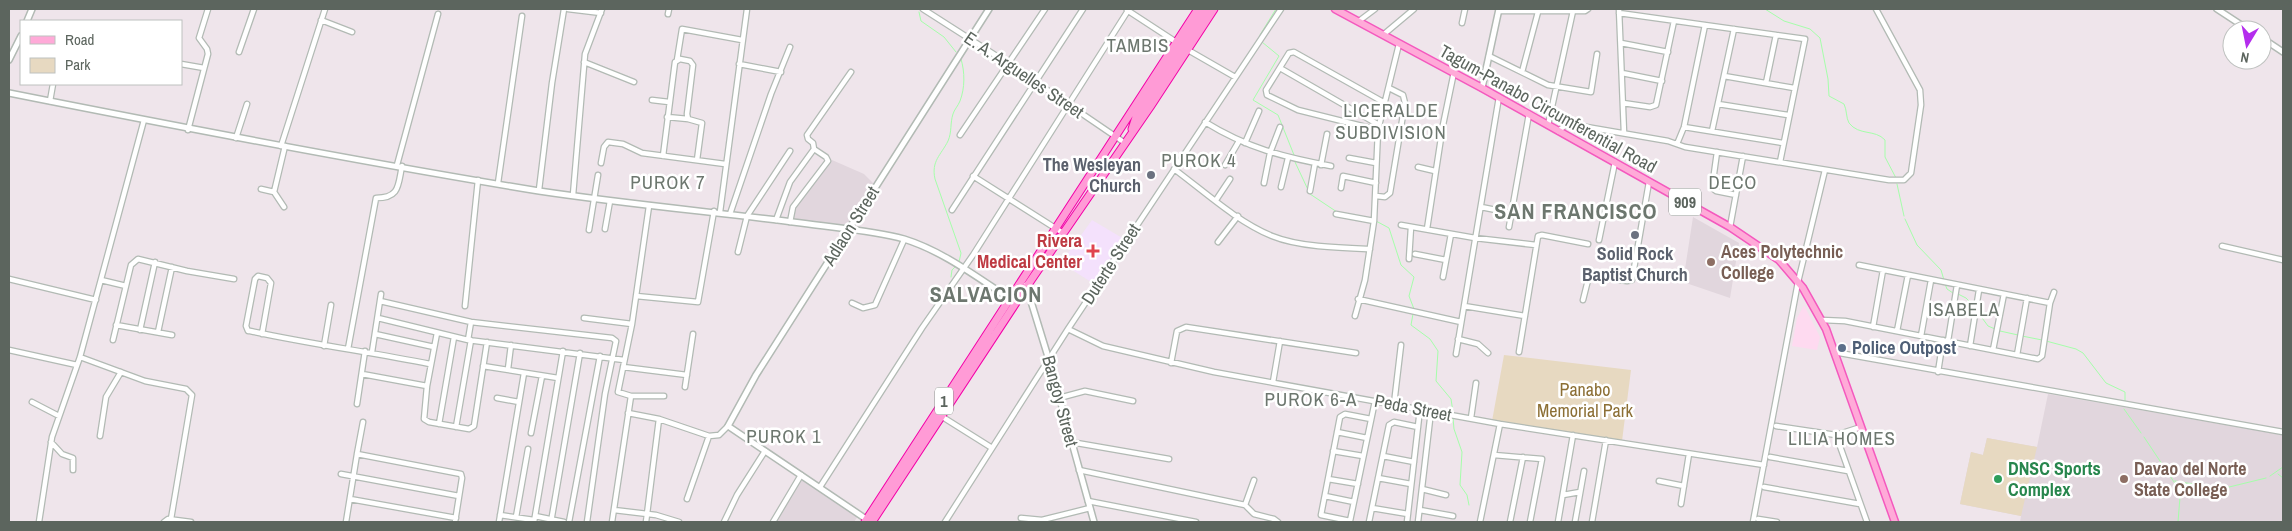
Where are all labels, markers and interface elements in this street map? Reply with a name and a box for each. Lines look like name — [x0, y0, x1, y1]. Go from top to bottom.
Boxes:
legend — [20, 20, 182, 85]
north arrow — [2222, 20, 2272, 70]
street label: E. A. Arguelles Street — [959, 25, 1089, 124]
text: Road — [65, 29, 94, 50]
district label: TAMBIS — [1107, 32, 1169, 58]
street label: Tagum-Panabo Circumferential Road — [1435, 38, 1661, 179]
text: N — [2239, 48, 2250, 67]
text: Park — [65, 54, 91, 75]
district label: LICERALDE SUBDIVISION — [1335, 97, 1447, 145]
district label: PUROK 4 — [1161, 147, 1237, 173]
place label: The Wesleyan Church — [1043, 152, 1141, 198]
district label: PUROK 7 — [630, 169, 706, 195]
marker: The Wesleyan Church — [1145, 169, 1157, 181]
district label: DECO — [1708, 169, 1758, 195]
street label: Adlaon Street — [816, 181, 885, 271]
road number: 909 — [1669, 188, 1701, 216]
district label: SAN FRANCISCO — [1494, 196, 1658, 226]
street label: Duterte Street — [1075, 218, 1146, 309]
place label: Rivera Medical Center — [977, 228, 1083, 274]
marker: Solid Rock Baptist Church — [1629, 229, 1641, 241]
place label: Aces Polytechnic College — [1721, 239, 1843, 285]
place label: Solid Rock Baptist Church — [1582, 241, 1688, 287]
marker: Rivera Medical Center — [1086, 244, 1100, 258]
marker: Aces Polytechnic College — [1705, 256, 1717, 268]
district label: SALVACION — [930, 279, 1042, 309]
district label: ISABELA — [1928, 296, 2000, 322]
place label: Police Outpost — [1852, 335, 1956, 360]
marker: Police Outpost — [1836, 342, 1848, 354]
street label: Bangoy Street — [1036, 352, 1085, 449]
park label: Panabo Memorial Park — [1537, 377, 1634, 423]
district label: PUROK 6-A — [1265, 386, 1357, 412]
road number: 1 — [935, 388, 953, 414]
street label: Peda Street — [1372, 388, 1454, 427]
district label: PUROK 1 — [746, 423, 822, 449]
district label: LILIA HOMES — [1788, 425, 1896, 451]
place label: DNSC Sports Complex — [2008, 456, 2101, 502]
place label: Davao del Norte State College — [2134, 456, 2246, 502]
marker: DNSC Sports Complex — [1992, 473, 2004, 485]
marker: Davao del Norte State College — [2118, 473, 2130, 485]

